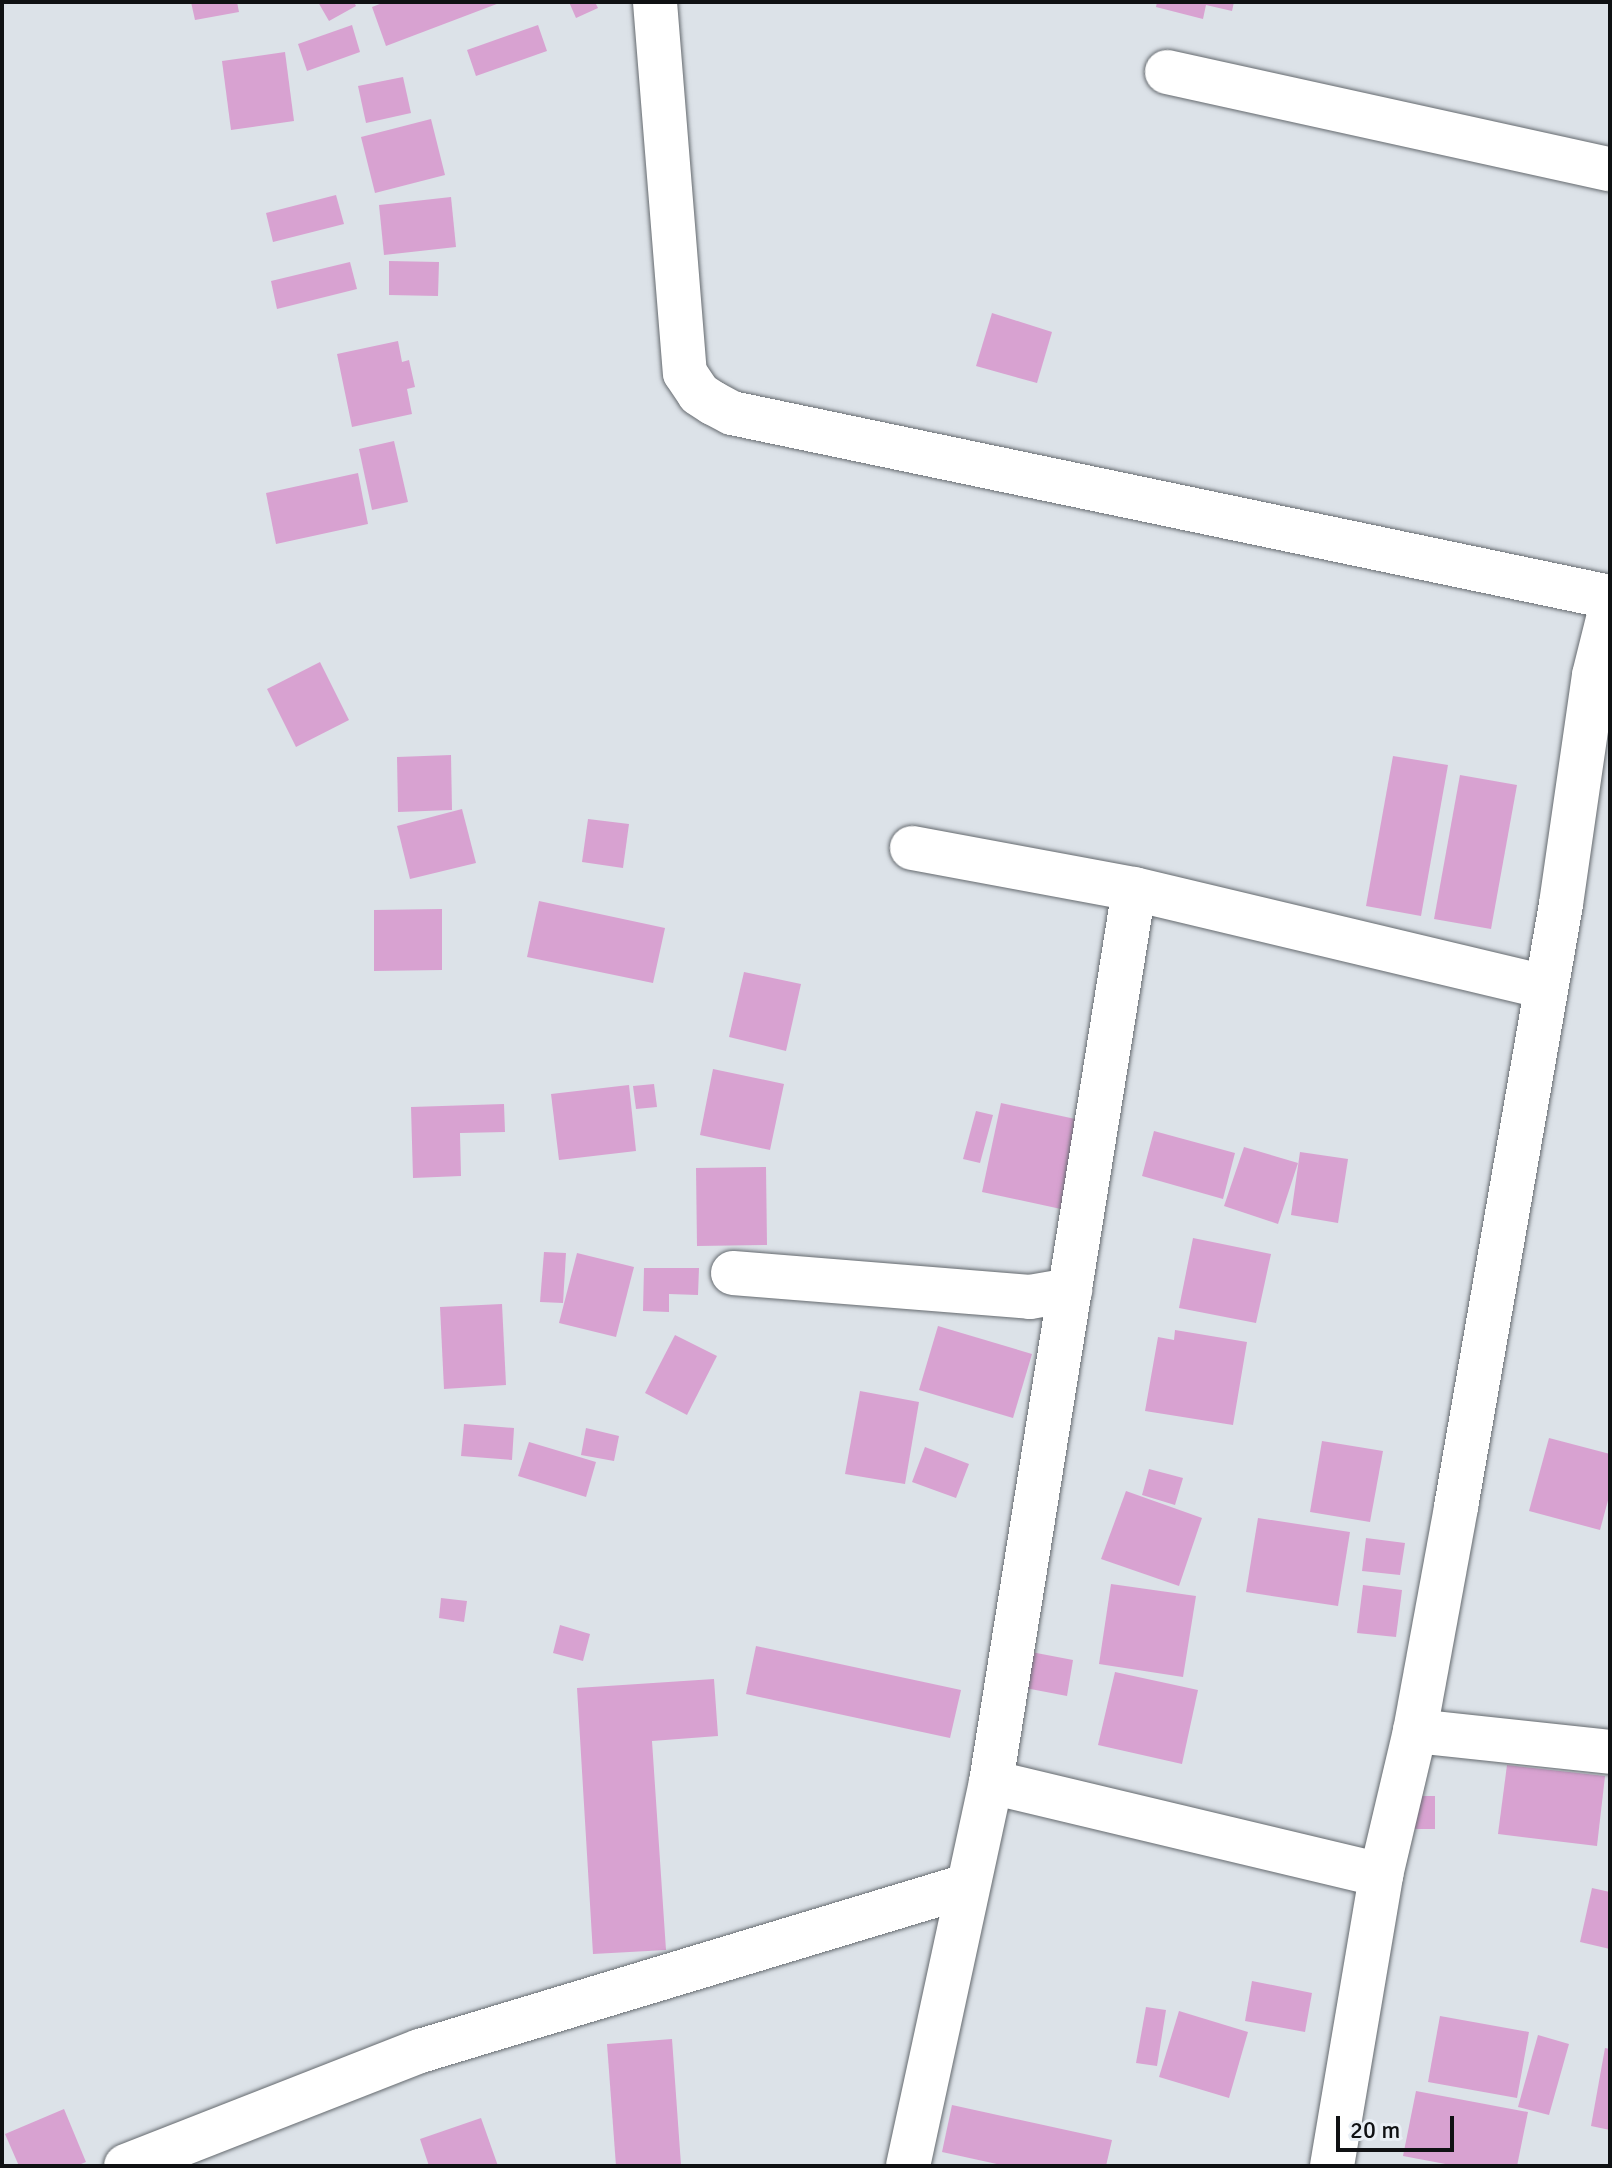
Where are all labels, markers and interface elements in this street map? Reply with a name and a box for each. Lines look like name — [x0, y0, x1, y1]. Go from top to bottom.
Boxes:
scale bar — [1340, 2100, 1458, 2150]
text: 20 m — [1350, 2115, 1400, 2145]

